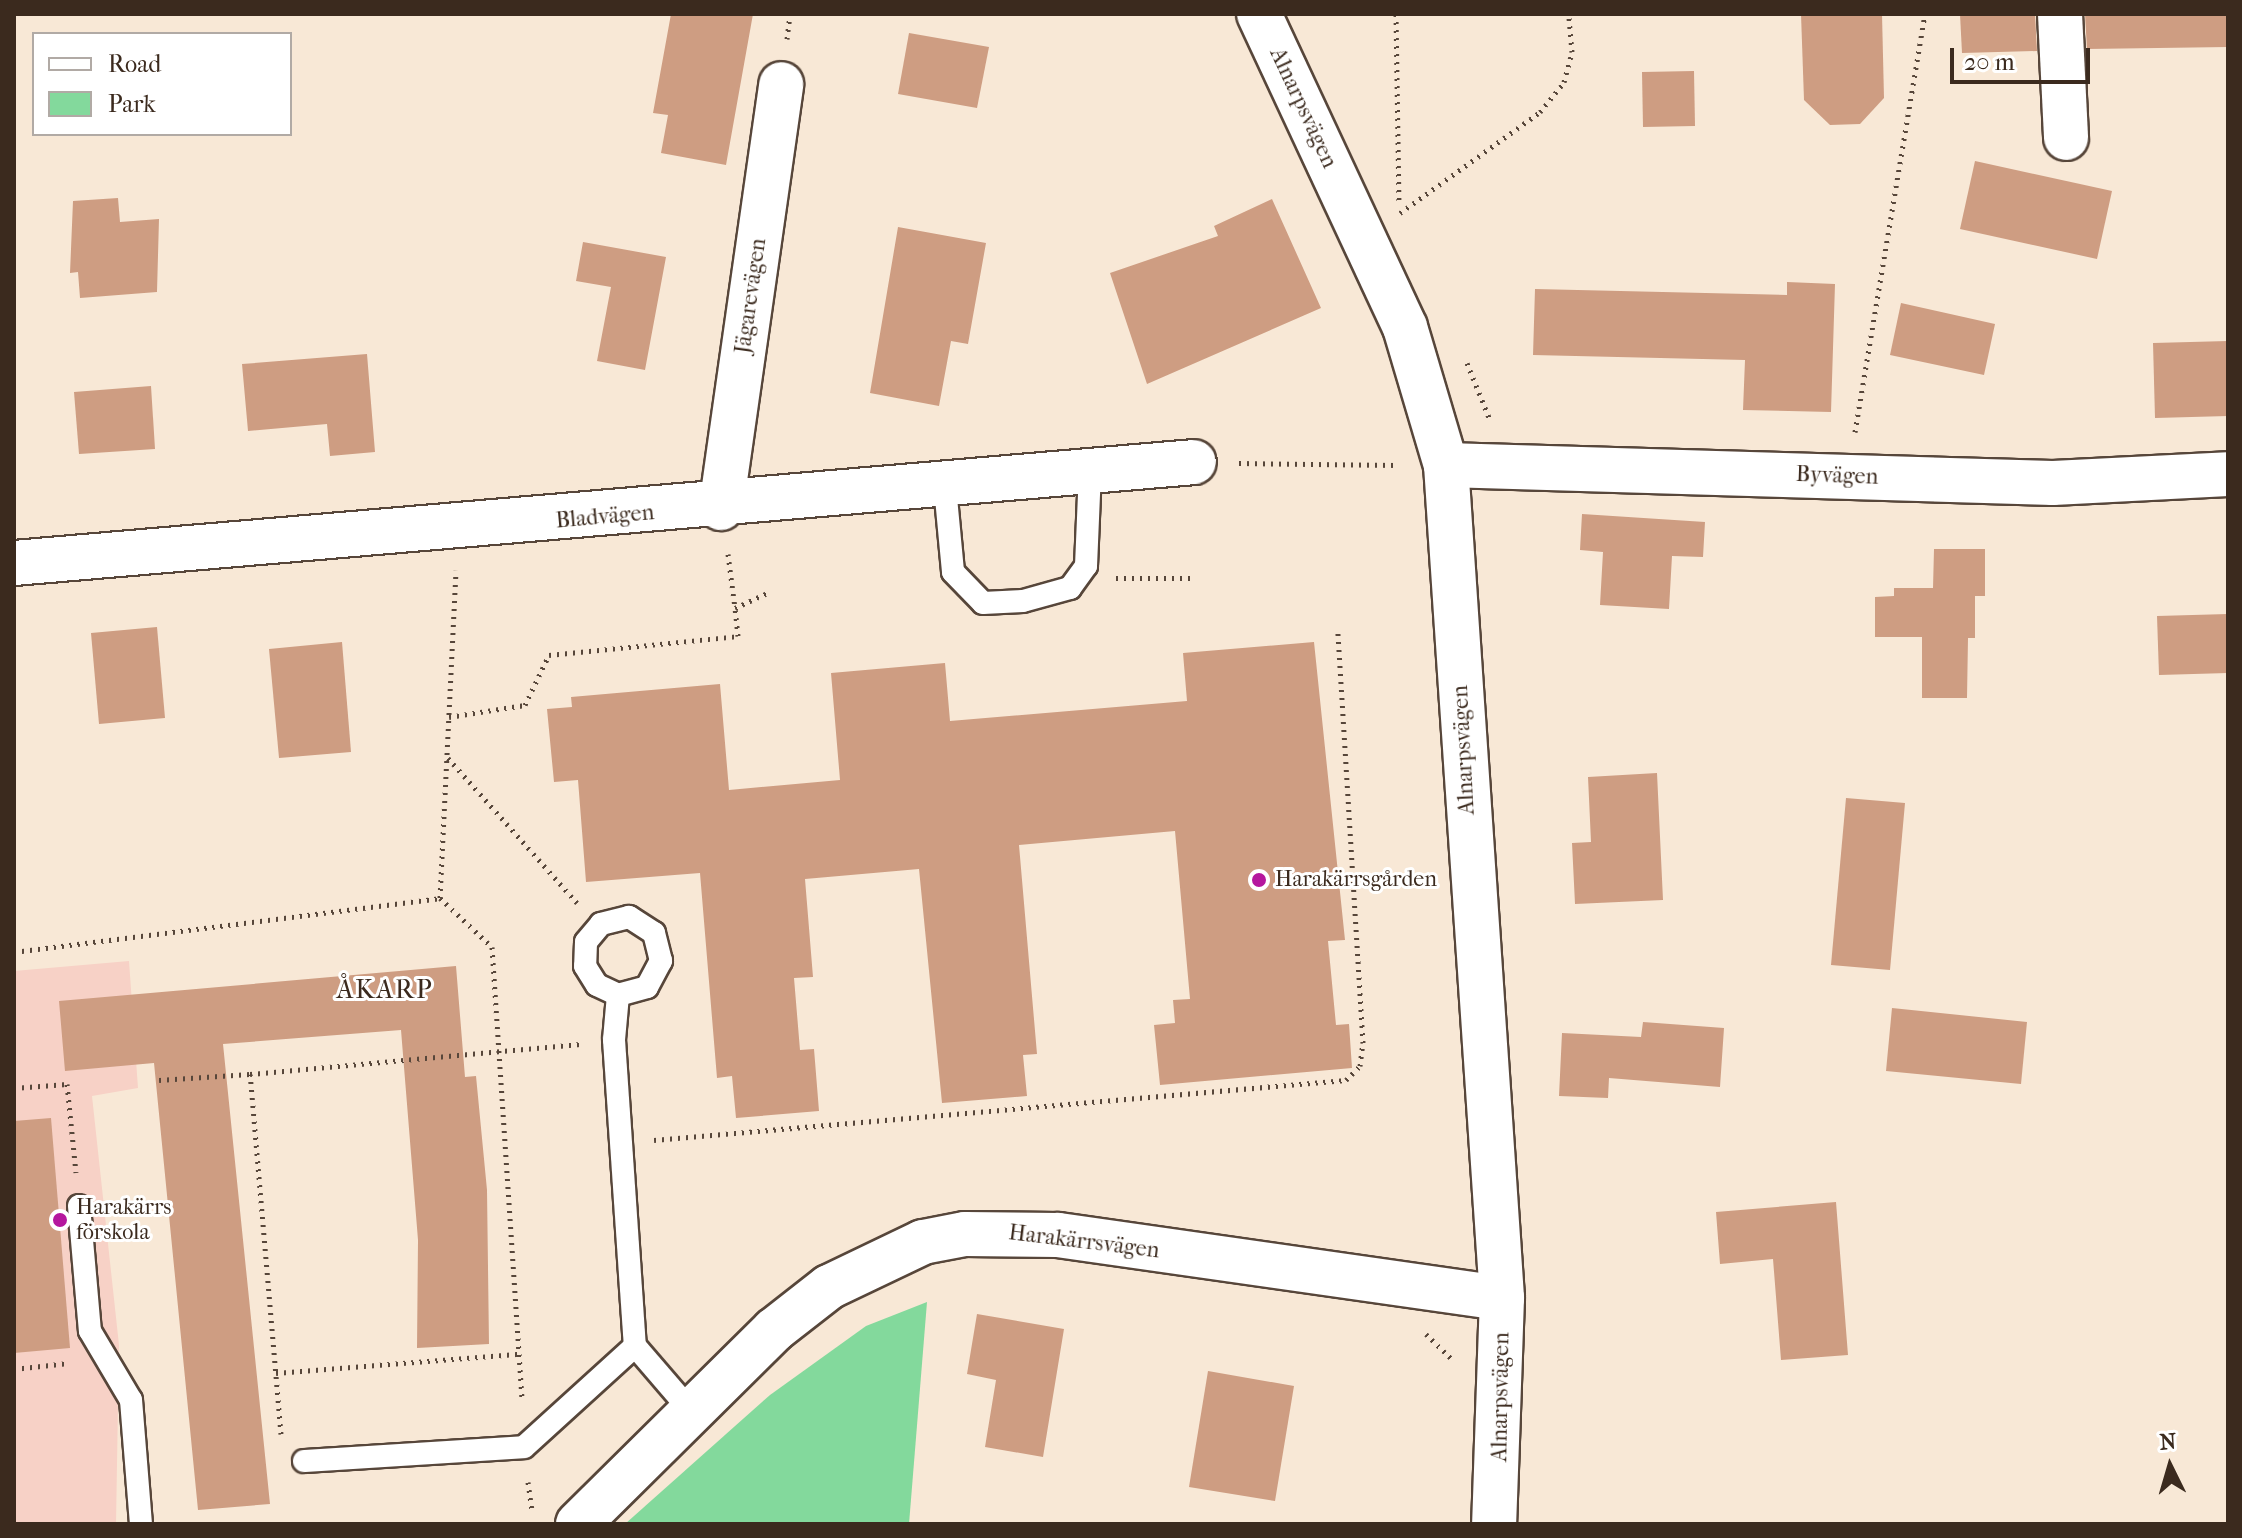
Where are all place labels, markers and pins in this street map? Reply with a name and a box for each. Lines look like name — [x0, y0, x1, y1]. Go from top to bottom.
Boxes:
place label: Harakärrsgården — [1275, 867, 1437, 893]
marker: Harakärrsgården — [1250, 871, 1268, 889]
place label: Harakärrs förskola — [76, 1194, 171, 1246]
marker: Harakärrs förskola — [51, 1211, 69, 1229]

